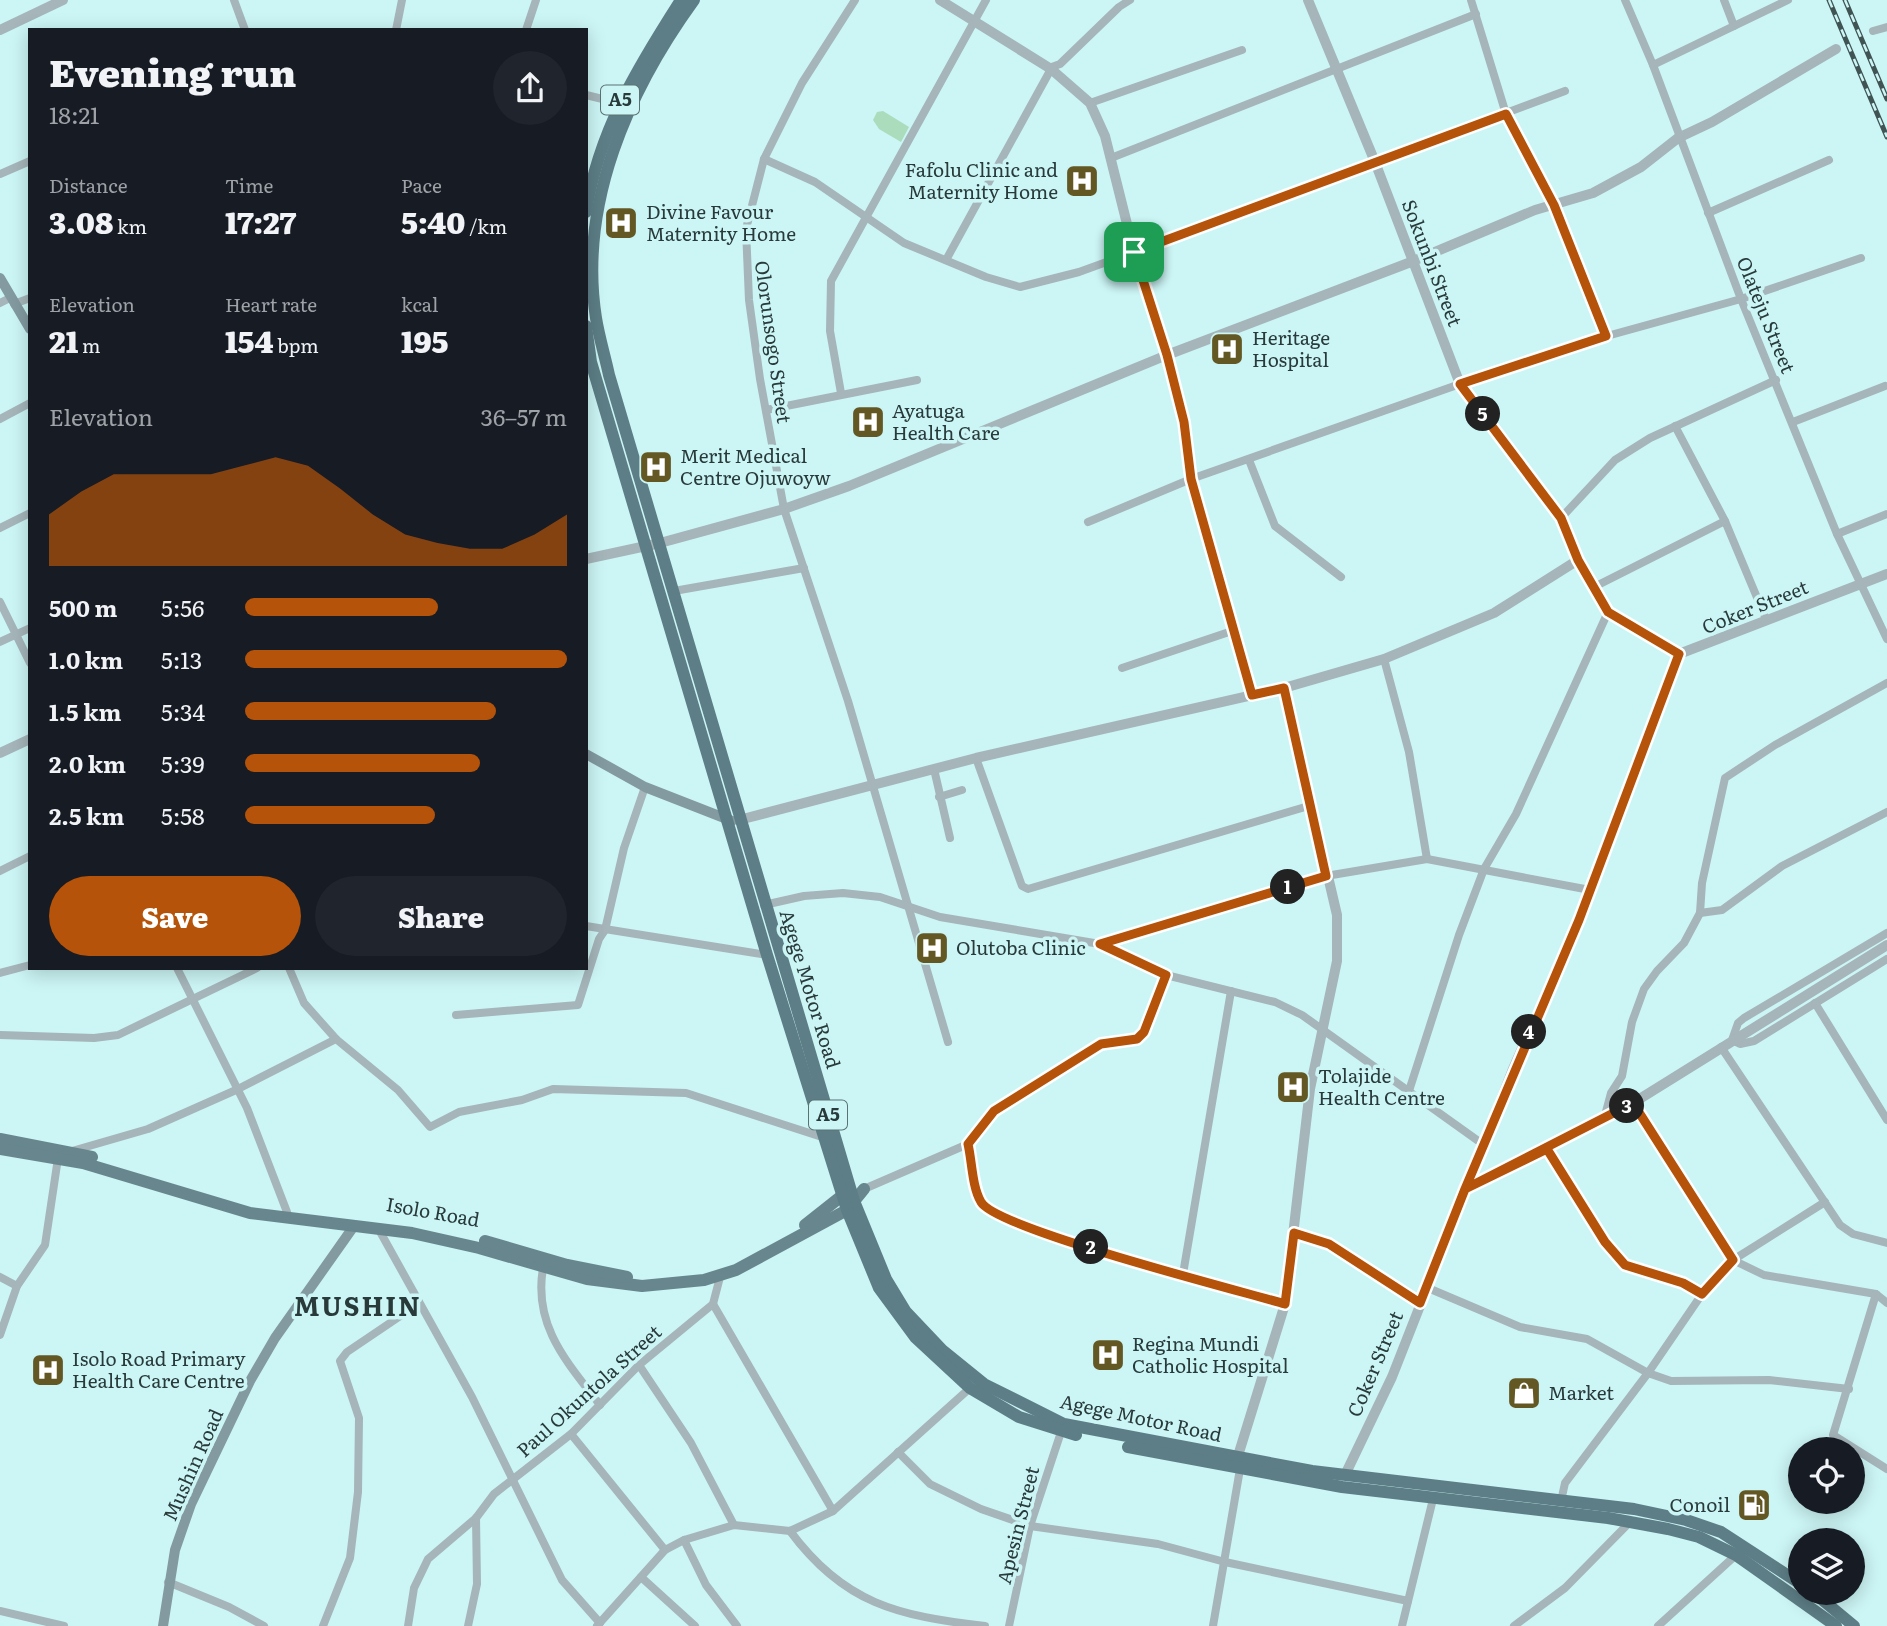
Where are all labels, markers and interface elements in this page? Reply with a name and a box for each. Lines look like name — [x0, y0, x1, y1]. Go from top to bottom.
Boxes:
text: Evening run — [49, 42, 296, 99]
button: share — [493, 51, 567, 125]
road number: A5 — [601, 86, 639, 114]
text: 18:21 — [49, 97, 100, 131]
place label: Fafolu Clinic and Maternity Home — [905, 155, 1058, 205]
hospital icon: Fafolu Clinic and Maternity Home — [1063, 162, 1101, 200]
text: Distance — [49, 171, 128, 199]
text: Time — [225, 171, 273, 199]
text: Pace — [401, 171, 442, 199]
street label: Sokunbi Street — [1396, 195, 1470, 330]
place label: Divine Favour Maternity Home — [646, 197, 796, 247]
text: 3.08 — [49, 199, 113, 243]
text: 17:27 — [225, 199, 296, 243]
text: 5:40 — [401, 199, 465, 243]
hospital icon: Divine Favour Maternity Home — [602, 204, 640, 242]
text: km — [113, 212, 147, 240]
text: /km — [465, 212, 507, 240]
pin — [1104, 222, 1164, 282]
icon: arrive — [1115, 233, 1153, 271]
street label: Olateju Street — [1731, 252, 1803, 377]
street label: Olorunsogo Street — [749, 259, 799, 425]
text: Elevation — [49, 290, 135, 318]
text: Heart rate — [225, 290, 317, 318]
text: kcal — [401, 290, 438, 318]
text: 21 — [49, 318, 78, 362]
text: 154 — [225, 318, 273, 362]
text: 195 — [401, 318, 448, 362]
place label: Heritage Hospital — [1252, 323, 1330, 373]
hospital icon: Heritage Hospital — [1208, 330, 1246, 368]
text: m — [78, 331, 100, 359]
text: bpm — [273, 331, 319, 359]
place label: Ayatuga Health Care — [892, 396, 1000, 446]
pin: 5 — [1466, 396, 1500, 432]
text: Elevation — [49, 399, 153, 433]
text: 36–57 m — [481, 399, 567, 433]
text: 5 — [1477, 399, 1488, 427]
hospital icon: Ayatuga Health Care — [849, 403, 887, 441]
place label: Merit Medical Centre Ojuwoyw — [680, 441, 831, 491]
hospital icon: Merit Medical Centre Ojuwoyw — [637, 448, 675, 486]
street label: Coker Street — [1697, 572, 1812, 640]
text: 500 m — [49, 590, 117, 624]
text: 5:56 — [161, 590, 204, 624]
text: 1.0 km — [49, 642, 123, 676]
text: 5:13 — [161, 642, 202, 676]
text: 1.5 km — [49, 694, 122, 728]
text: 5:34 — [161, 694, 205, 728]
text: 2.0 km — [49, 746, 126, 780]
text: 5:39 — [161, 746, 205, 780]
text: 2.5 km — [49, 798, 124, 832]
text: 5:58 — [161, 798, 205, 832]
pin: 1 — [1270, 870, 1306, 904]
text: 1 — [1284, 872, 1291, 900]
button: Save — [49, 876, 301, 956]
button: Share — [315, 876, 567, 956]
street label: Agege Motor Road — [773, 906, 849, 1072]
hospital icon: Olutoba Clinic — [913, 929, 951, 967]
place label: Olutoba Clinic — [956, 933, 1086, 961]
pin: 4 — [1512, 1014, 1546, 1050]
text: 4 — [1523, 1017, 1534, 1045]
place label: Tolajide Health Centre — [1318, 1061, 1445, 1111]
hospital icon: Tolajide Health Centre — [1274, 1068, 1312, 1106]
pin: 3 — [1610, 1088, 1644, 1124]
text: 3 — [1621, 1091, 1632, 1119]
road number: A5 — [809, 1100, 847, 1130]
street label: Isolo Road — [384, 1189, 482, 1233]
pin: 2 — [1074, 1230, 1108, 1264]
text: 2 — [1085, 1232, 1096, 1260]
district label: MUSHIN — [294, 1285, 422, 1324]
street label: Coker Street — [1339, 1306, 1409, 1421]
street label: Paul Okuntola Street — [510, 1317, 667, 1463]
place label: Regina Mundi Catholic Hospital — [1132, 1329, 1289, 1379]
hospital icon: Regina Mundi Catholic Hospital — [1089, 1336, 1127, 1374]
place label: Isolo Road Primary Health Care Centre — [72, 1344, 245, 1394]
hospital icon: Isolo Road Primary Health Care Centre — [29, 1351, 67, 1389]
shop icon: Market — [1505, 1374, 1543, 1412]
place label: Market — [1548, 1378, 1614, 1406]
street label: Agege Motor Road — [1058, 1386, 1225, 1448]
street label: Mushin Road — [155, 1404, 229, 1525]
map controls — [1788, 1437, 1865, 1605]
button: locate — [1788, 1437, 1865, 1514]
street label: Apesin Street — [989, 1463, 1045, 1587]
fuel station icon: Conoil — [1735, 1486, 1773, 1524]
place label: Conoil — [1669, 1490, 1730, 1518]
button: layers — [1788, 1528, 1865, 1605]

